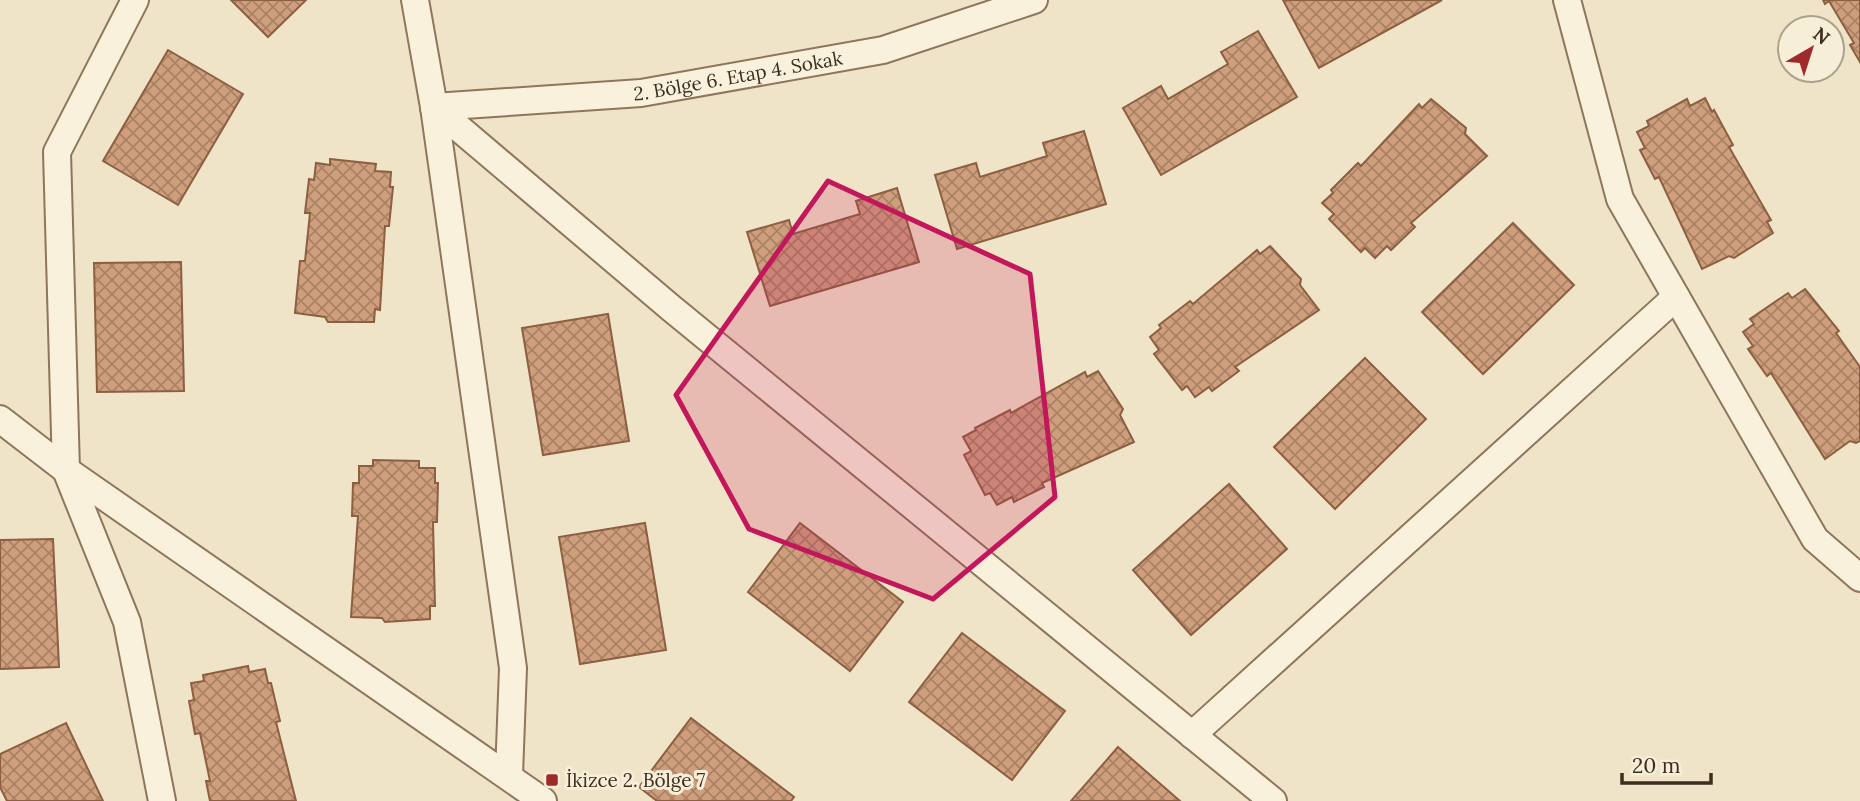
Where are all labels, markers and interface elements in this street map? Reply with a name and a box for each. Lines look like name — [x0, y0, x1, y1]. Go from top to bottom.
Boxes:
north arrow — [1776, 14, 1846, 84]
text: N — [1808, 22, 1835, 50]
street label: 2. Bölge 6. Etap 4. Sokak — [633, 45, 845, 105]
scale bar — [1622, 742, 1711, 786]
text: 20 m — [1632, 752, 1681, 779]
place label: İkizce 2. Bölge 7 — [566, 768, 705, 792]
marker: İkizce 2. Bölge 7 — [544, 772, 560, 788]

